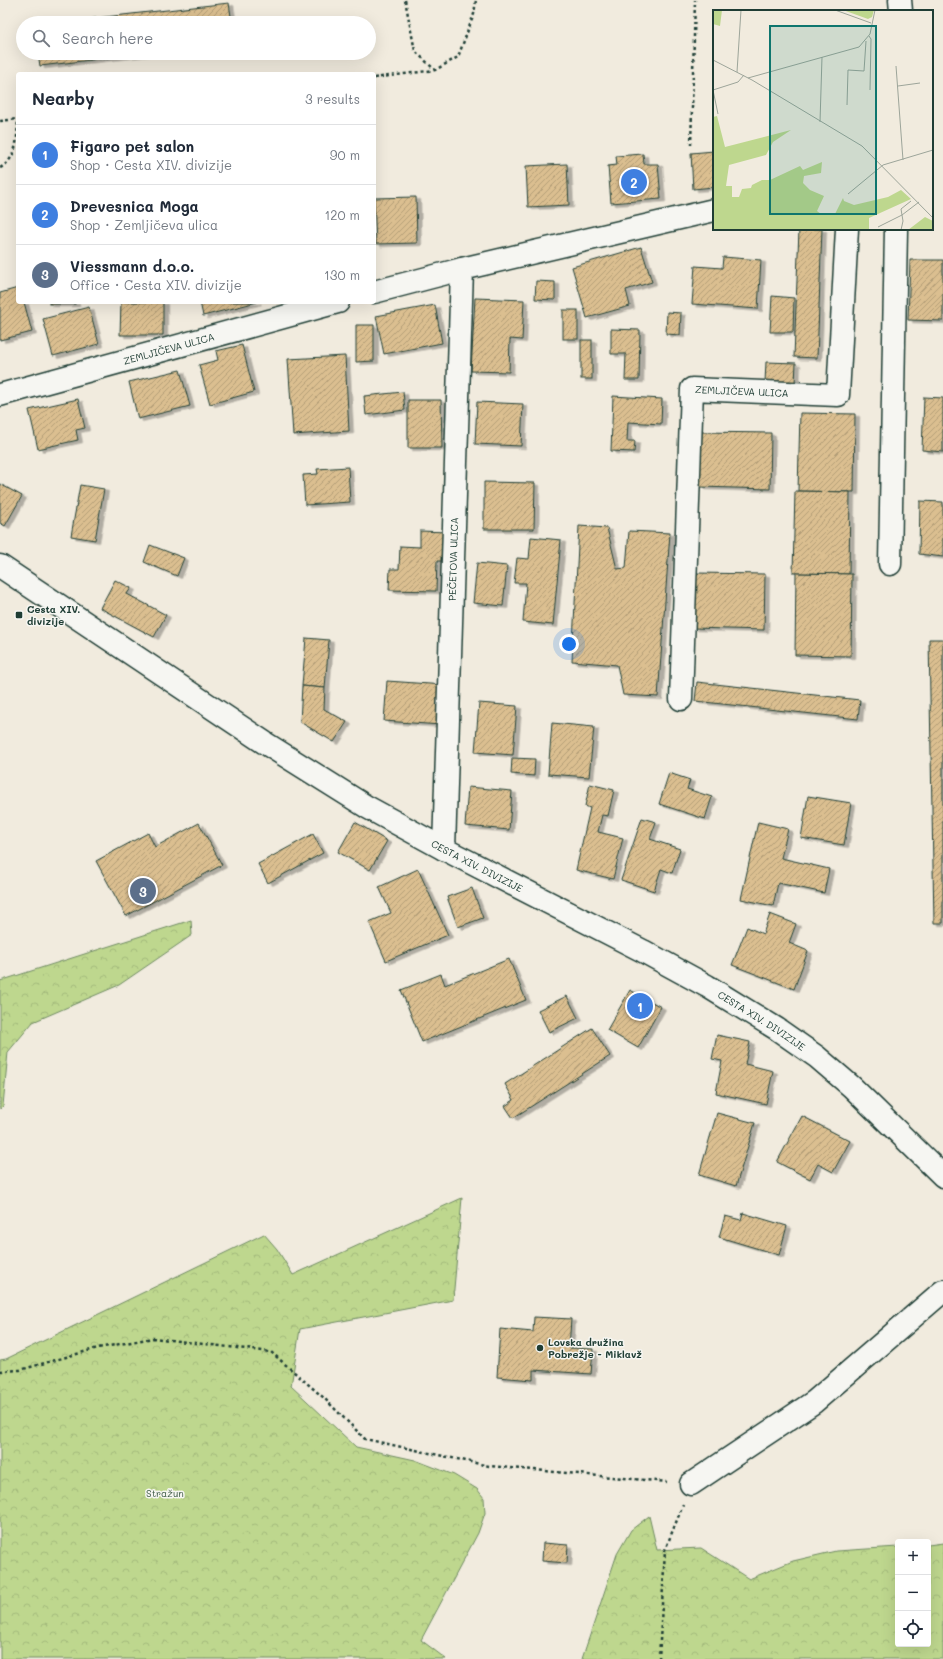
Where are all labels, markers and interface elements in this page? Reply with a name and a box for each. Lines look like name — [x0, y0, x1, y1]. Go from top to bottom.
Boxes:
inset map — [713, 10, 933, 230]
search box — [16, 16, 376, 60]
icon: search — [30, 27, 52, 49]
text: Search here — [62, 28, 153, 48]
text: Nearby — [32, 87, 94, 109]
text: 3 results — [305, 90, 360, 107]
text: Figaro pet salon — [70, 136, 194, 156]
text: 1 — [42, 146, 48, 163]
text: 90 m — [330, 146, 360, 163]
text: Shop · Cesta XIV. divizije — [70, 156, 232, 173]
pin: 2 — [621, 167, 647, 197]
text: Drevesnica Moga — [70, 196, 199, 216]
text: 2 — [41, 206, 49, 223]
text: 120 m — [324, 206, 360, 223]
text: Shop · Zemljičeva ulica — [70, 216, 218, 233]
text: Viessmann d.o.o. — [70, 256, 194, 276]
text: 3 — [41, 266, 49, 283]
text: 130 m — [324, 266, 360, 283]
text: Office · Cesta XIV. divizije — [70, 276, 242, 293]
street label: ZEMLJIČEVA ULICA — [122, 329, 216, 368]
street label: ZEMLJIČEVA ULICA — [695, 382, 789, 400]
street label: PEČETOVA ULICA — [445, 517, 461, 601]
place label: Cesta XIV. divizije — [27, 602, 80, 628]
marker: Cesta XIV. divizije — [14, 610, 24, 620]
your location — [559, 634, 579, 654]
street label: CESTA XIV. DIVIZIJE — [429, 836, 526, 895]
pin: 3 — [130, 876, 156, 906]
street label: CESTA XIV. DIVIZIJE — [715, 987, 808, 1054]
pin: 1 — [627, 991, 653, 1021]
place label: Lovska družina Pobrežje - Miklavž — [548, 1335, 642, 1361]
marker: Lovska družina Pobrežje - Miklavž — [535, 1343, 545, 1353]
park label: Stražun — [146, 1486, 184, 1500]
map controls — [895, 1539, 931, 1647]
button: + — [895, 1539, 931, 1575]
button: − — [895, 1575, 931, 1611]
button: locate — [895, 1611, 931, 1647]

